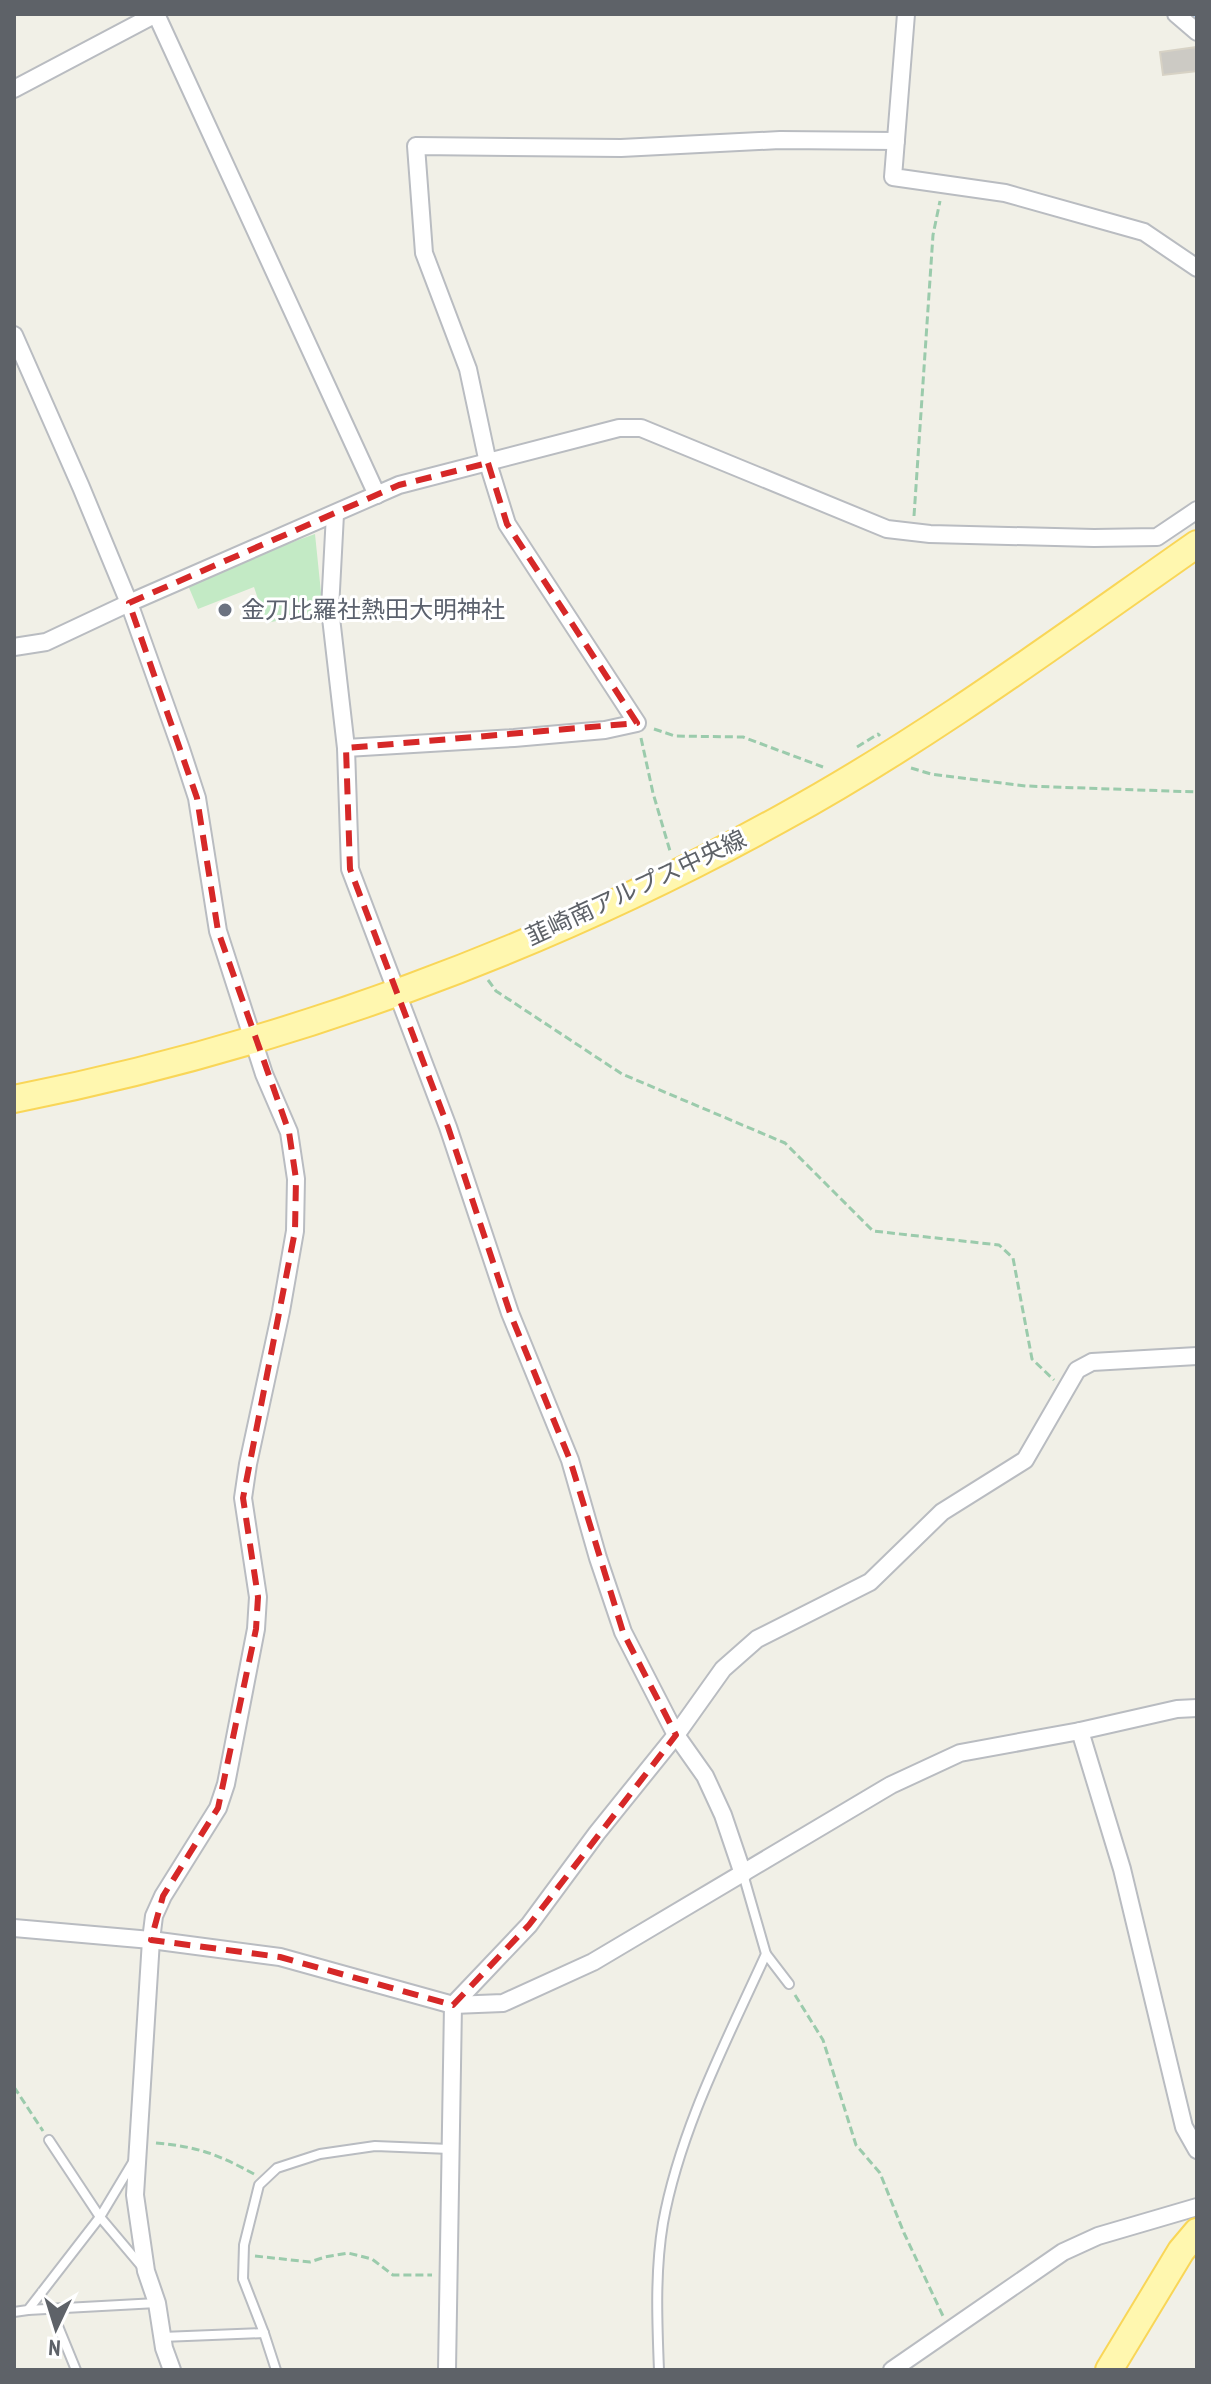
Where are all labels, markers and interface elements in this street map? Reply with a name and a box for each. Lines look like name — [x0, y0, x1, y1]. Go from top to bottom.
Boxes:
place label: 金刀比羅社熱田大明神社 — [241, 594, 505, 625]
marker: 金刀比羅社熱田大明神社 — [216, 601, 234, 619]
street label: 韮崎南アルプス中央線 — [521, 823, 751, 952]
north arrow — [16, 2288, 96, 2368]
text: N — [48, 2334, 62, 2362]

